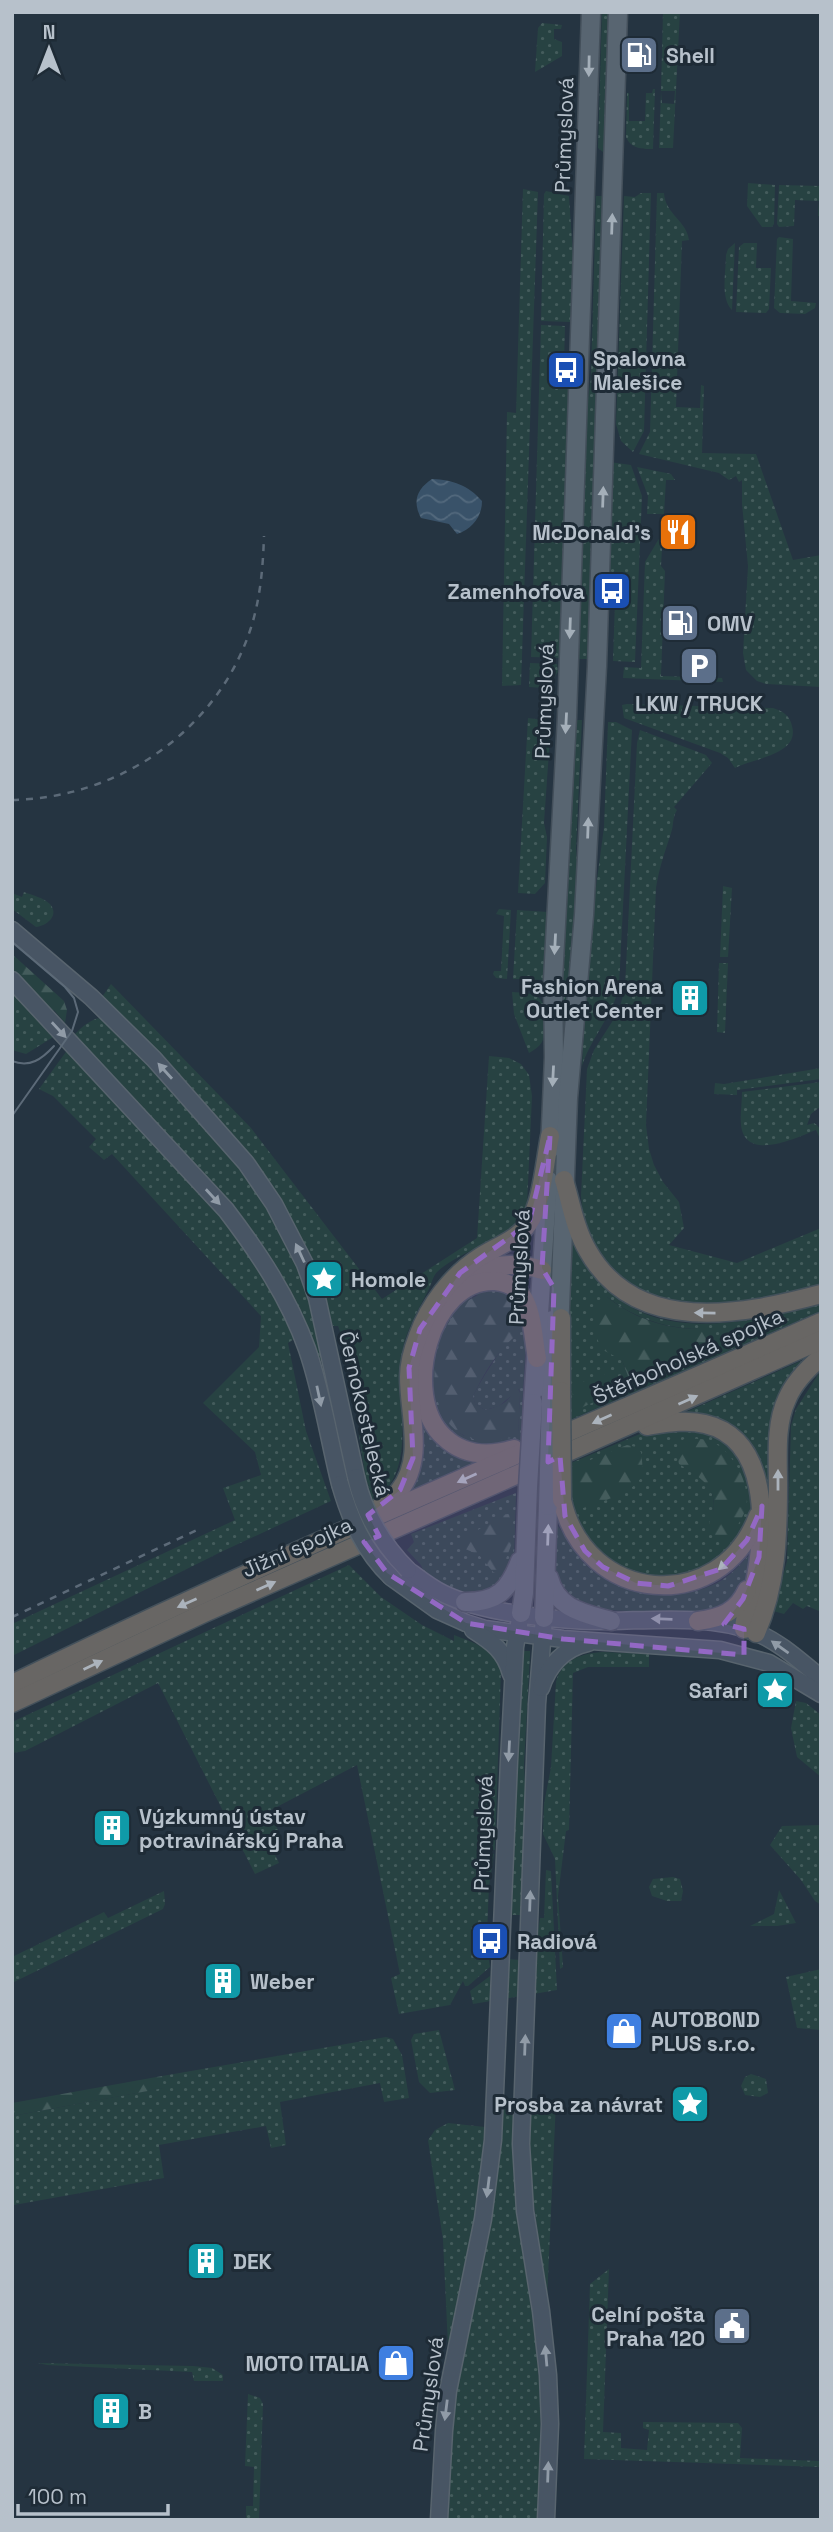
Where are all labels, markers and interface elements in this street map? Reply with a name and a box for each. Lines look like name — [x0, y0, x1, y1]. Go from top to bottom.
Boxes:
north arrow — [14, 14, 84, 84]
text: N — [43, 20, 55, 45]
fuel station icon: Shell — [618, 34, 660, 76]
place label: Shell — [666, 42, 715, 69]
one-way arrow — [584, 56, 595, 78]
street label: Průmyslová — [548, 77, 580, 193]
one-way arrow — [606, 213, 617, 235]
place label: Spalovna Malešice — [593, 345, 686, 396]
bus stop icon: Spalovna Malešice — [545, 349, 587, 391]
one-way arrow — [597, 485, 608, 507]
restaurant icon: McDonald's — [657, 511, 699, 553]
place label: McDonald's — [532, 519, 651, 546]
bus stop icon: Zamenhofova — [591, 570, 633, 612]
place label: Zamenhofova — [448, 578, 585, 605]
fuel station icon: OMV — [659, 602, 701, 644]
place label: OMV — [707, 610, 753, 637]
one-way arrow — [565, 617, 576, 639]
street label: Průmyslová — [528, 643, 560, 759]
parking icon: LKW / TRUCK — [678, 645, 720, 687]
place label: LKW / TRUCK — [635, 690, 764, 717]
one-way arrow — [561, 712, 572, 734]
one-way arrow — [582, 817, 593, 839]
one-way arrow — [549, 933, 560, 955]
place label: Fashion Arena Outlet Center — [521, 973, 663, 1024]
building icon: Fashion Arena Outlet Center — [669, 977, 711, 1019]
one-way arrow — [50, 1022, 67, 1039]
one-way arrow — [157, 1062, 173, 1080]
one-way arrow — [548, 1066, 559, 1088]
one-way arrow — [205, 1188, 221, 1205]
street label: Průmyslová — [502, 1208, 536, 1326]
one-way arrow — [294, 1243, 305, 1263]
place icon: Homole — [303, 1258, 345, 1300]
place label: Homole — [351, 1266, 426, 1293]
street label: Štěrboholská spojka — [589, 1302, 787, 1410]
one-way arrow — [694, 1307, 716, 1319]
street label: Černokostelecká — [333, 1329, 397, 1499]
one-way arrow — [314, 1385, 325, 1407]
one-way arrow — [677, 1395, 698, 1406]
one-way arrow — [591, 1413, 612, 1424]
one-way arrow — [772, 1468, 784, 1490]
one-way arrow — [456, 1473, 477, 1484]
street label: Jižní spojka — [238, 1511, 356, 1583]
one-way arrow — [543, 1523, 554, 1545]
one-way arrow — [717, 1555, 735, 1571]
one-way arrow — [256, 1580, 277, 1591]
one-way arrow — [177, 1598, 198, 1609]
one-way arrow — [651, 1614, 673, 1625]
one-way arrow — [770, 1640, 790, 1653]
one-way arrow — [83, 1659, 103, 1671]
place icon: Safari — [754, 1669, 796, 1711]
place label: Safari — [689, 1677, 748, 1704]
one-way arrow — [504, 1740, 515, 1762]
street label: Průmyslová — [467, 1775, 499, 1891]
place label: Výzkumný ústav potravinářský Praha — [139, 1803, 343, 1854]
building icon: Výzkumný ústav potravinářský Praha — [91, 1807, 133, 1849]
one-way arrow — [524, 1889, 535, 1911]
bus stop icon: Radiová — [469, 1920, 511, 1962]
place label: Radiová — [517, 1928, 597, 1955]
building icon: Weber — [202, 1960, 244, 2002]
place label: Weber — [250, 1968, 315, 1995]
place label: AUTOBOND PLUS s.r.o. — [651, 2006, 760, 2057]
shop icon: AUTOBOND PLUS s.r.o. — [603, 2010, 645, 2052]
one-way arrow — [519, 2033, 530, 2055]
place icon: Prosba za návrat — [669, 2083, 711, 2125]
place label: Prosba za návrat — [494, 2091, 663, 2118]
one-way arrow — [483, 2176, 494, 2198]
building icon: DEK — [185, 2240, 227, 2282]
place label: DEK — [233, 2248, 273, 2275]
place label: Celní pošta Praha 120 — [591, 2301, 705, 2352]
public building icon: Celní pošta Praha 120 — [711, 2305, 753, 2347]
street label: Průmyslová — [407, 2335, 449, 2453]
shop icon: MOTO ITALIA — [375, 2342, 417, 2384]
one-way arrow — [540, 2344, 551, 2366]
place label: MOTO ITALIA — [245, 2350, 369, 2377]
building icon: B — [90, 2390, 132, 2432]
place label: B — [138, 2398, 152, 2425]
one-way arrow — [441, 2399, 452, 2421]
one-way arrow — [542, 2460, 553, 2482]
scale bar — [18, 2472, 168, 2516]
text: 100 m — [28, 2483, 87, 2510]

